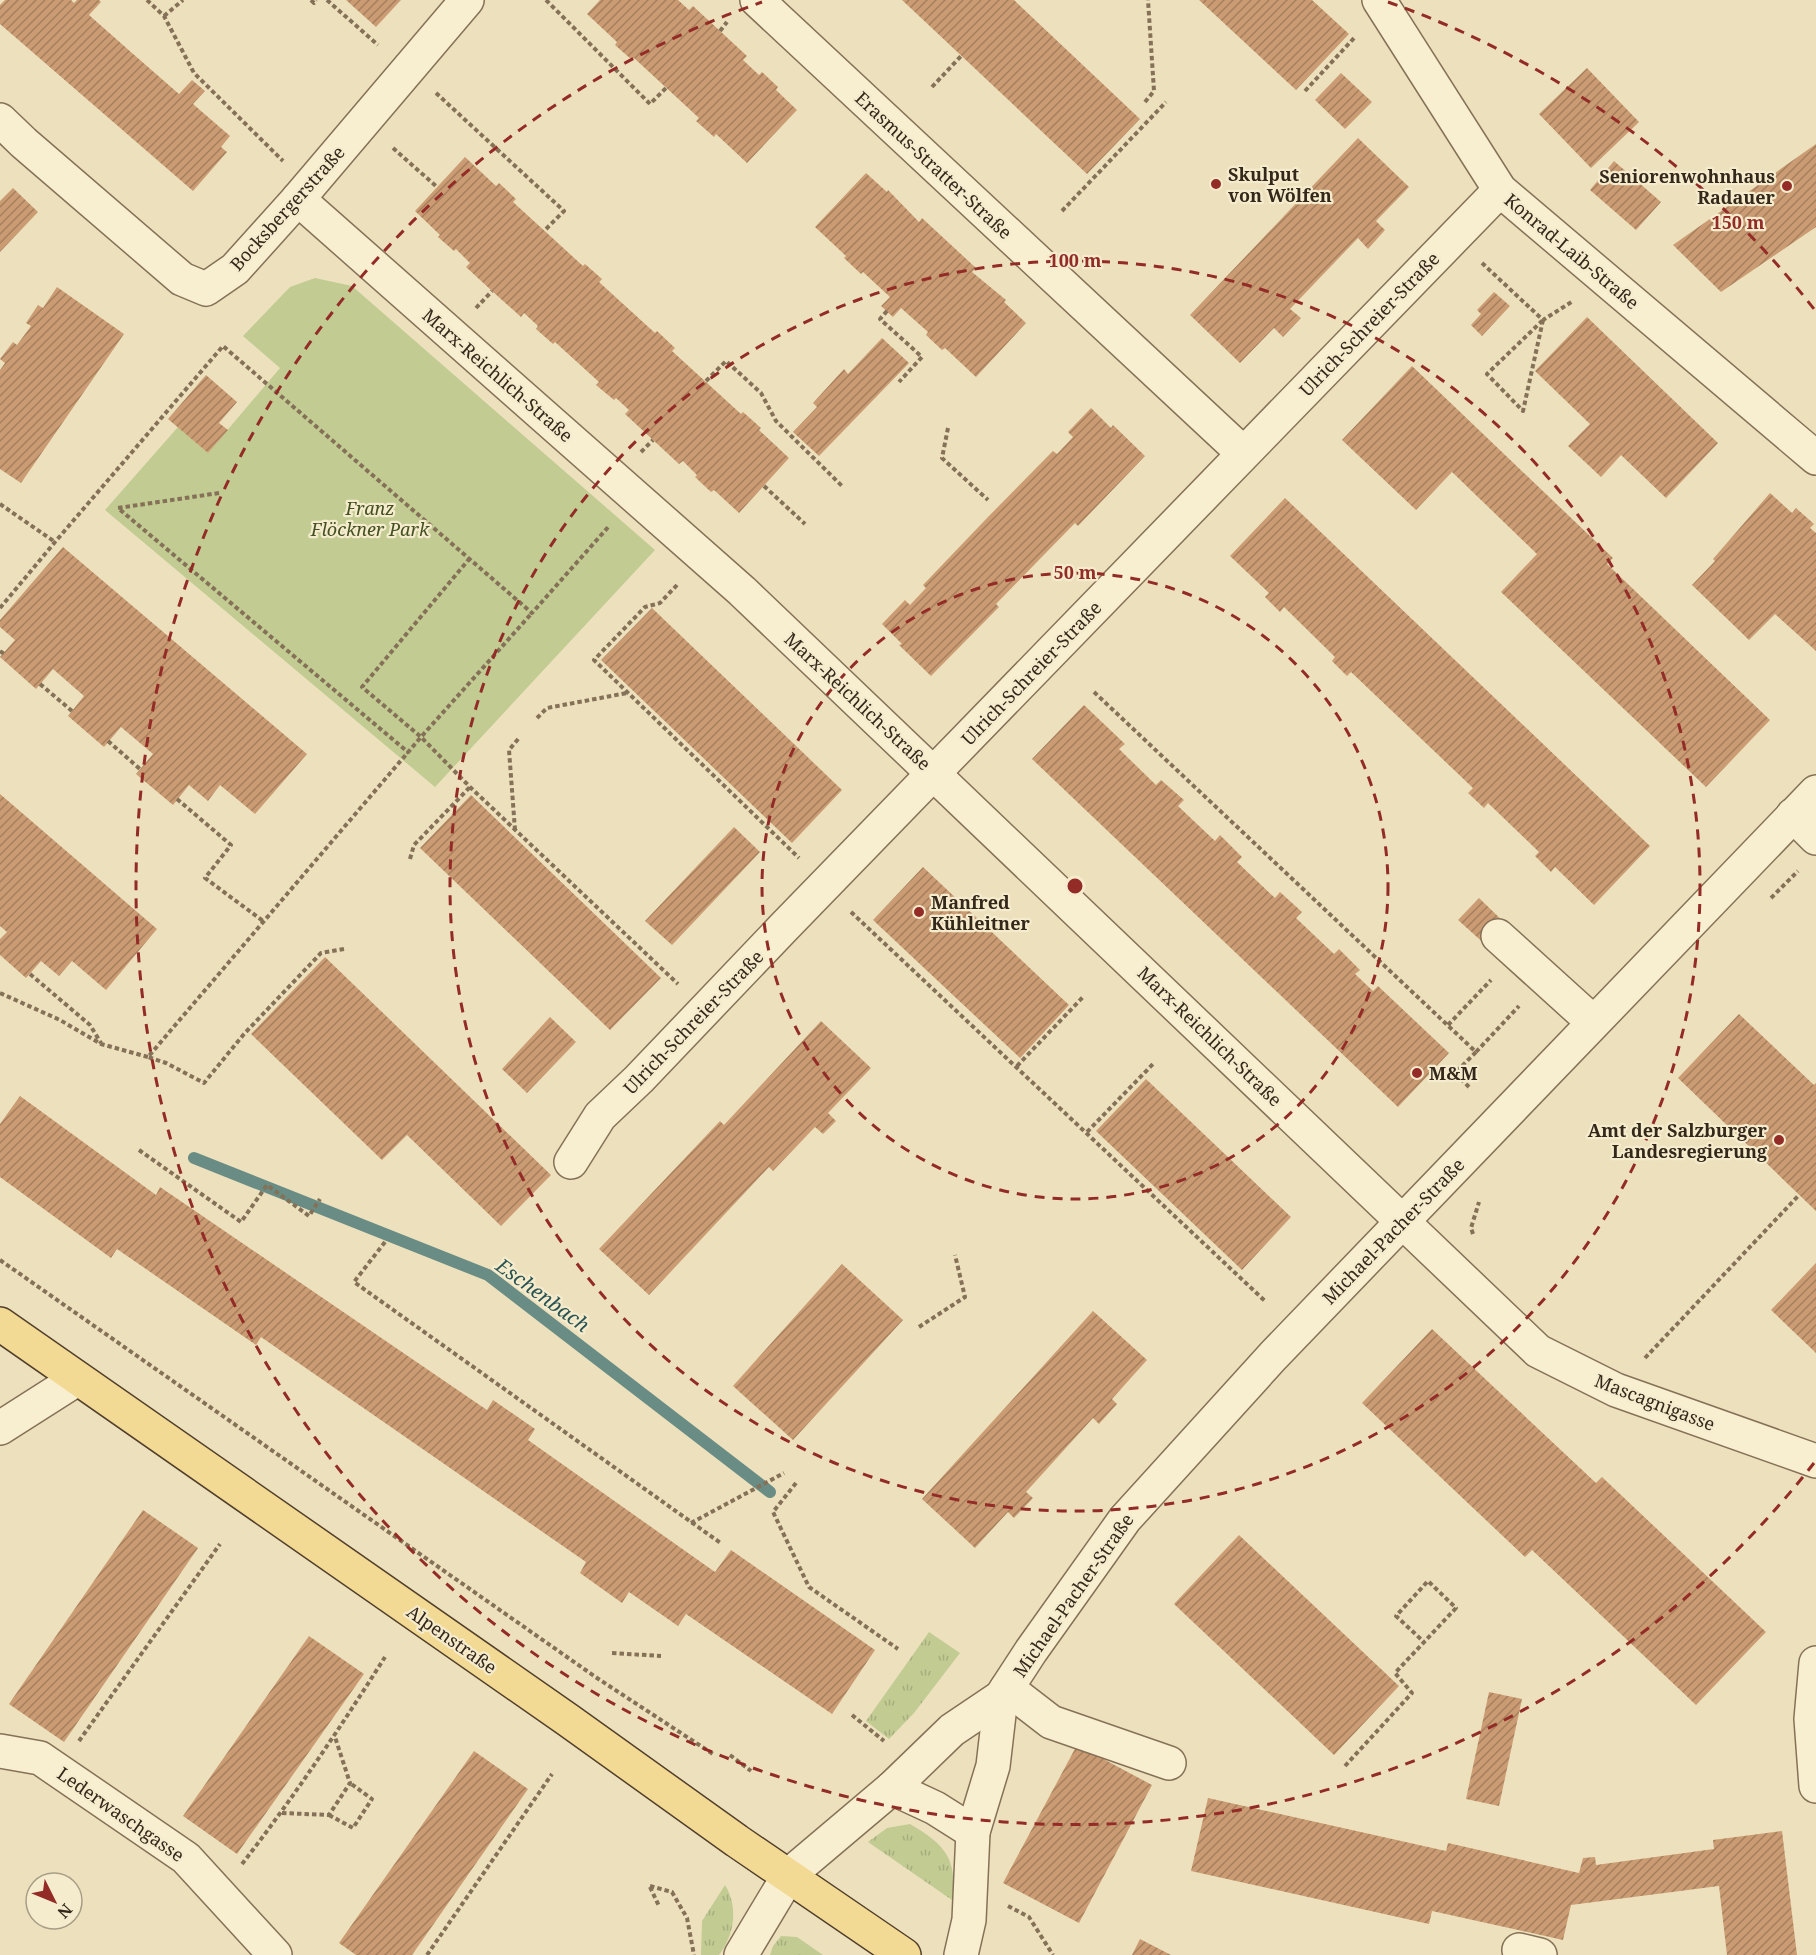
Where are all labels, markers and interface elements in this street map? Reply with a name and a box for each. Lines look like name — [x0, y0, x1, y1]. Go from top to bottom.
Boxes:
street label: Erasmus-Stratter-Straße — [850, 86, 1018, 244]
street label: Bocksbergerstraße — [224, 140, 350, 276]
place label: Skulput von Wölfen — [1228, 162, 1332, 207]
place label: Seniorenwohnhaus Radauer — [1599, 164, 1776, 209]
marker: Skulput von Wölfen — [1209, 177, 1223, 191]
marker: Seniorenwohnhaus Radauer — [1780, 179, 1794, 193]
street label: Konrad-Laib-Straße — [1500, 188, 1644, 314]
text: 150 m — [1712, 210, 1765, 234]
street label: Ulrich-Schreier-Straße — [1294, 247, 1444, 401]
text: 100 m — [1049, 248, 1102, 272]
street label: Marx-Reichlich-Straße — [418, 303, 578, 447]
park label: Franz Flöckner Park — [310, 496, 430, 541]
text: 50 m — [1054, 560, 1097, 584]
street label: Ulrich-Schreier-Straße — [956, 596, 1106, 750]
street label: Marx-Reichlich-Straße — [780, 627, 936, 775]
centre of rings — [1065, 876, 1085, 896]
place label: Manfred Kühleitner — [931, 890, 1030, 935]
marker: Manfred Kühleitner — [912, 905, 926, 919]
street label: Ulrich-Schreier-Straße — [618, 945, 768, 1099]
street label: Marx-Reichlich-Straße — [1133, 961, 1287, 1111]
place label: M&M — [1429, 1061, 1478, 1085]
marker: M&M — [1410, 1066, 1424, 1080]
place label: Amt der Salzburger Landesregierung — [1588, 1118, 1768, 1163]
marker: Amt der Salzburger Landesregierung — [1772, 1133, 1786, 1147]
street label: Michael-Pacher-Straße — [1317, 1153, 1469, 1309]
water label: Eschenbach — [490, 1251, 595, 1338]
street label: Mascagnigasse — [1591, 1368, 1719, 1436]
street label: Michael-Pacher-Straße — [1007, 1508, 1139, 1682]
street label: Alpenstraße — [402, 1599, 502, 1679]
street label: Lederwaschgasse — [53, 1761, 189, 1867]
north arrow — [24, 1871, 84, 1931]
text: N — [52, 1899, 77, 1924]

